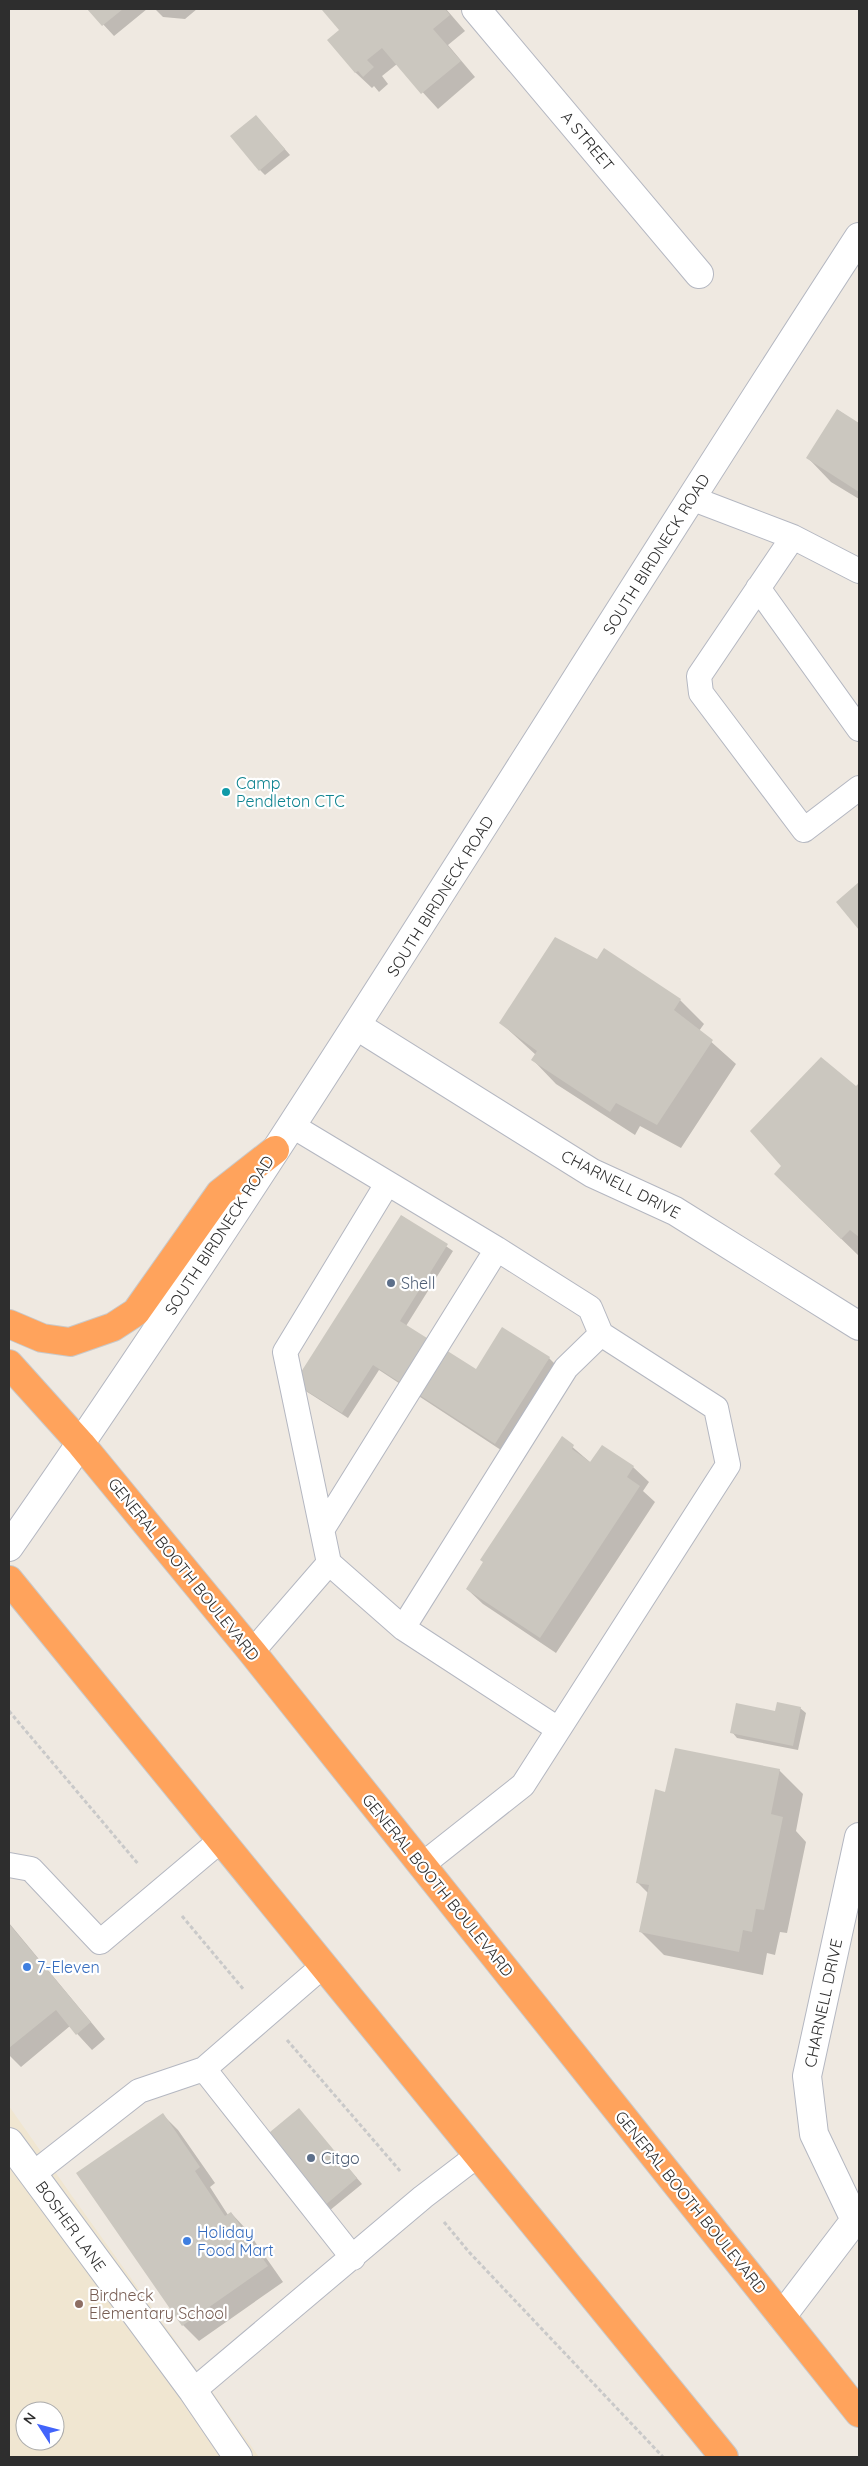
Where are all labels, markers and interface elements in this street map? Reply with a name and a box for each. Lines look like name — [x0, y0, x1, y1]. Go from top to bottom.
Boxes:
street label: A STREET — [557, 107, 619, 175]
street label: SOUTH BIRDNECK ROAD — [598, 470, 714, 638]
place label: Camp Pendleton CTC — [236, 773, 345, 811]
marker: Camp Pendleton CTC — [220, 786, 232, 798]
street label: SOUTH BIRDNECK ROAD — [382, 812, 498, 980]
street label: CHARNELL DRIVE — [558, 1145, 684, 1223]
street label: SOUTH BIRDNECK ROAD — [160, 1152, 278, 1318]
place label: Shell — [401, 1273, 435, 1293]
marker: Shell — [385, 1277, 397, 1289]
street label: GENERAL BOOTH BOULEVARD — [104, 1474, 264, 1664]
street label: GENERAL BOOTH BOULEVARD — [358, 1790, 518, 1980]
street label: CHARNELL DRIVE — [800, 1937, 846, 2069]
place label: 7-Eleven — [37, 1957, 100, 1977]
marker: 7-Eleven — [21, 1961, 33, 1973]
street label: GENERAL BOOTH BOULEVARD — [611, 2107, 771, 2297]
place label: Citgo — [321, 2148, 360, 2168]
marker: Citgo — [305, 2152, 317, 2164]
street label: BOSHER LANE — [31, 2177, 111, 2275]
place label: Holiday Food Mart — [197, 2222, 274, 2260]
marker: Holiday Food Mart — [181, 2235, 193, 2247]
place label: Birdneck Elementary School — [89, 2285, 228, 2323]
marker: Birdneck Elementary School — [73, 2298, 85, 2310]
north arrow — [15, 2401, 65, 2451]
text: N — [19, 2409, 40, 2428]

